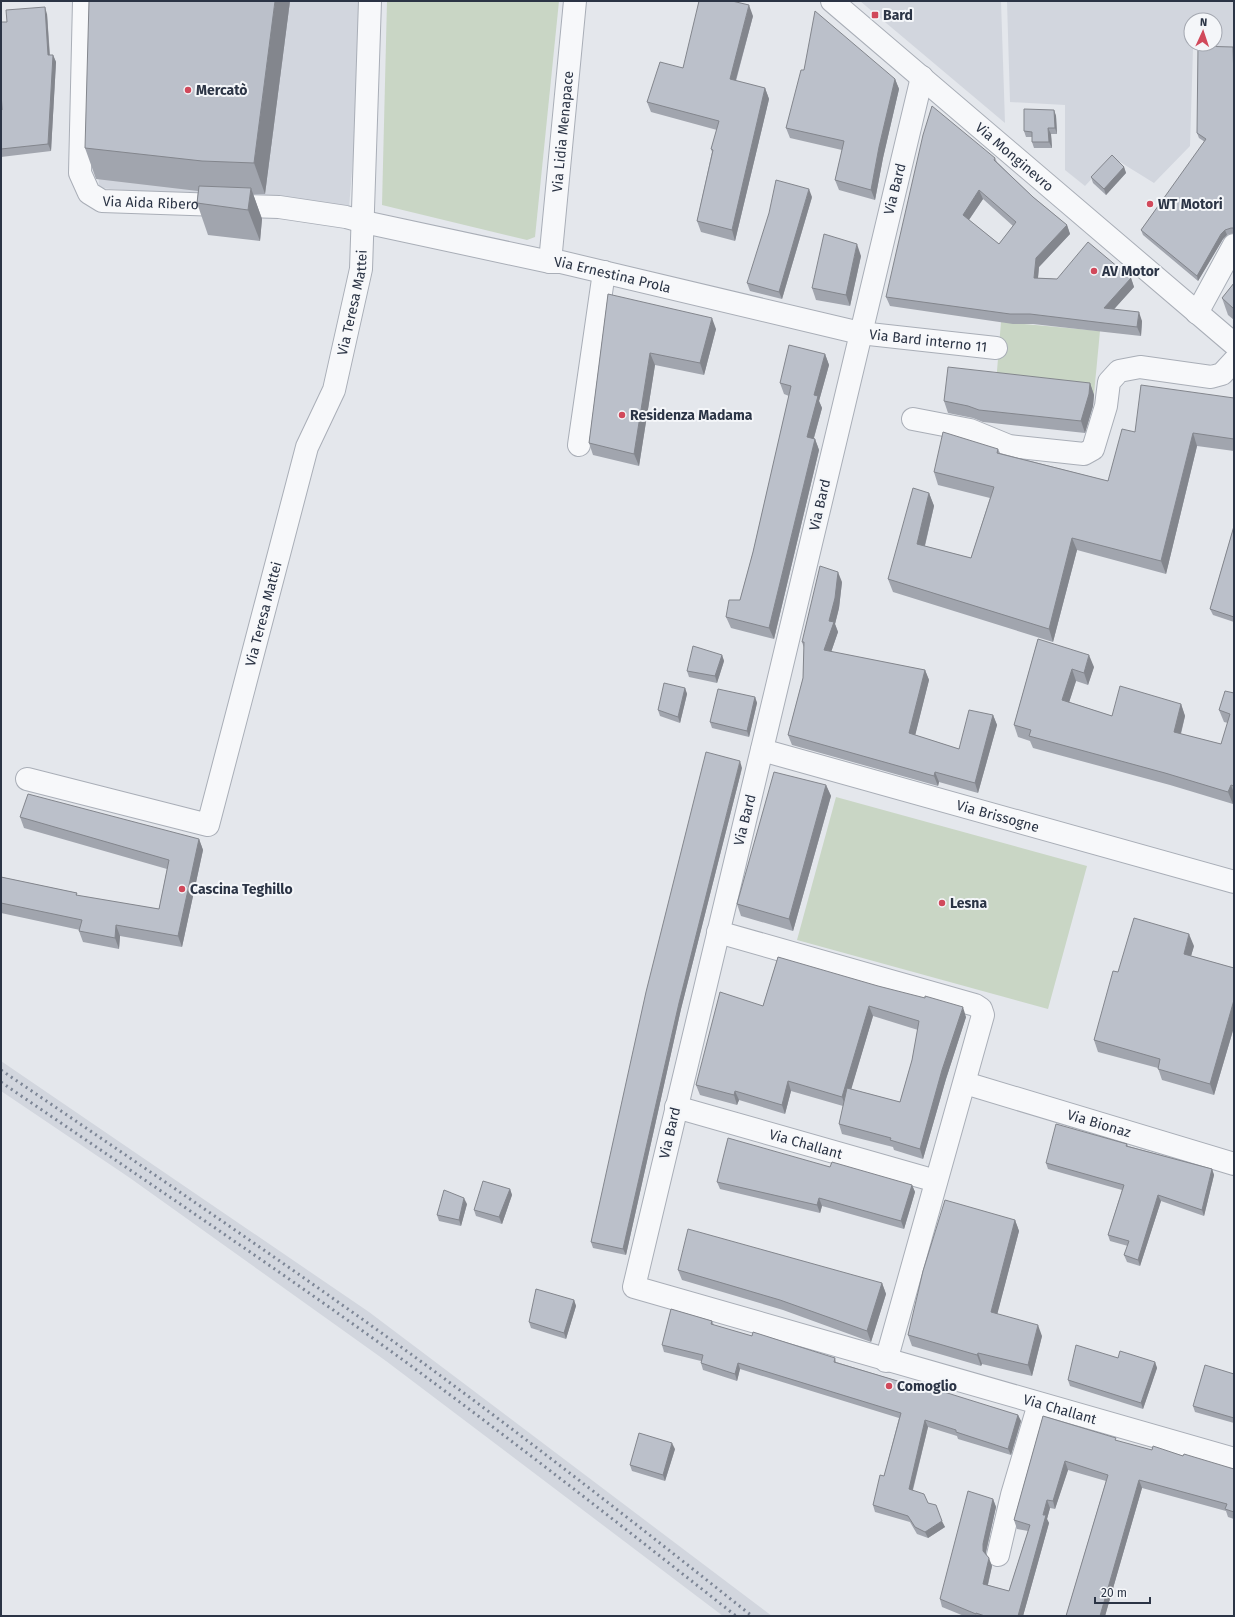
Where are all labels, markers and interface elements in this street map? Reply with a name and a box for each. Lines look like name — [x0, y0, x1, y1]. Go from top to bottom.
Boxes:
place label: Bard — [883, 7, 913, 24]
marker: Bard — [870, 10, 880, 20]
north arrow — [1183, 12, 1223, 52]
text: N — [1200, 16, 1207, 29]
street label: Via Lidia Menapace — [548, 70, 577, 193]
place label: Mercatò — [196, 82, 248, 99]
marker: Mercatò — [183, 85, 193, 95]
street label: Via Monginevro — [972, 119, 1057, 195]
street label: Via Bard — [880, 161, 910, 217]
street label: Via Aida Ribero — [102, 193, 199, 213]
place label: WT Motori — [1158, 196, 1223, 213]
marker: WT Motori — [1145, 199, 1155, 209]
street label: Via Teresa Mattei — [333, 249, 370, 357]
street label: Via Ernestina Prola — [554, 254, 673, 296]
place label: AV Motor — [1101, 263, 1160, 280]
marker: AV Motor — [1089, 266, 1099, 276]
street label: Via Bard interno 11 — [868, 326, 988, 355]
place label: Residenza Madama — [630, 407, 753, 424]
marker: Residenza Madama — [617, 410, 627, 420]
street label: Via Bard — [806, 477, 834, 533]
street label: Via Teresa Mattei — [241, 560, 285, 668]
street label: Via Bard — [730, 792, 760, 848]
street label: Via Brissogne — [955, 796, 1041, 836]
place label: Cascina Teghillo — [190, 881, 293, 898]
marker: Cascina Teghillo — [177, 884, 187, 894]
place label: Lesna — [950, 895, 987, 912]
marker: Lesna — [937, 898, 947, 908]
street label: Via Bard — [656, 1105, 684, 1161]
street label: Via Bionaz — [1065, 1106, 1133, 1141]
street label: Via Challant — [767, 1125, 845, 1163]
place label: Comoglio — [897, 1378, 957, 1395]
marker: Comoglio — [884, 1381, 894, 1391]
street label: Via Challant — [1021, 1391, 1100, 1428]
scale bar — [1095, 1579, 1150, 1605]
text: 20 m — [1101, 1586, 1127, 1600]

